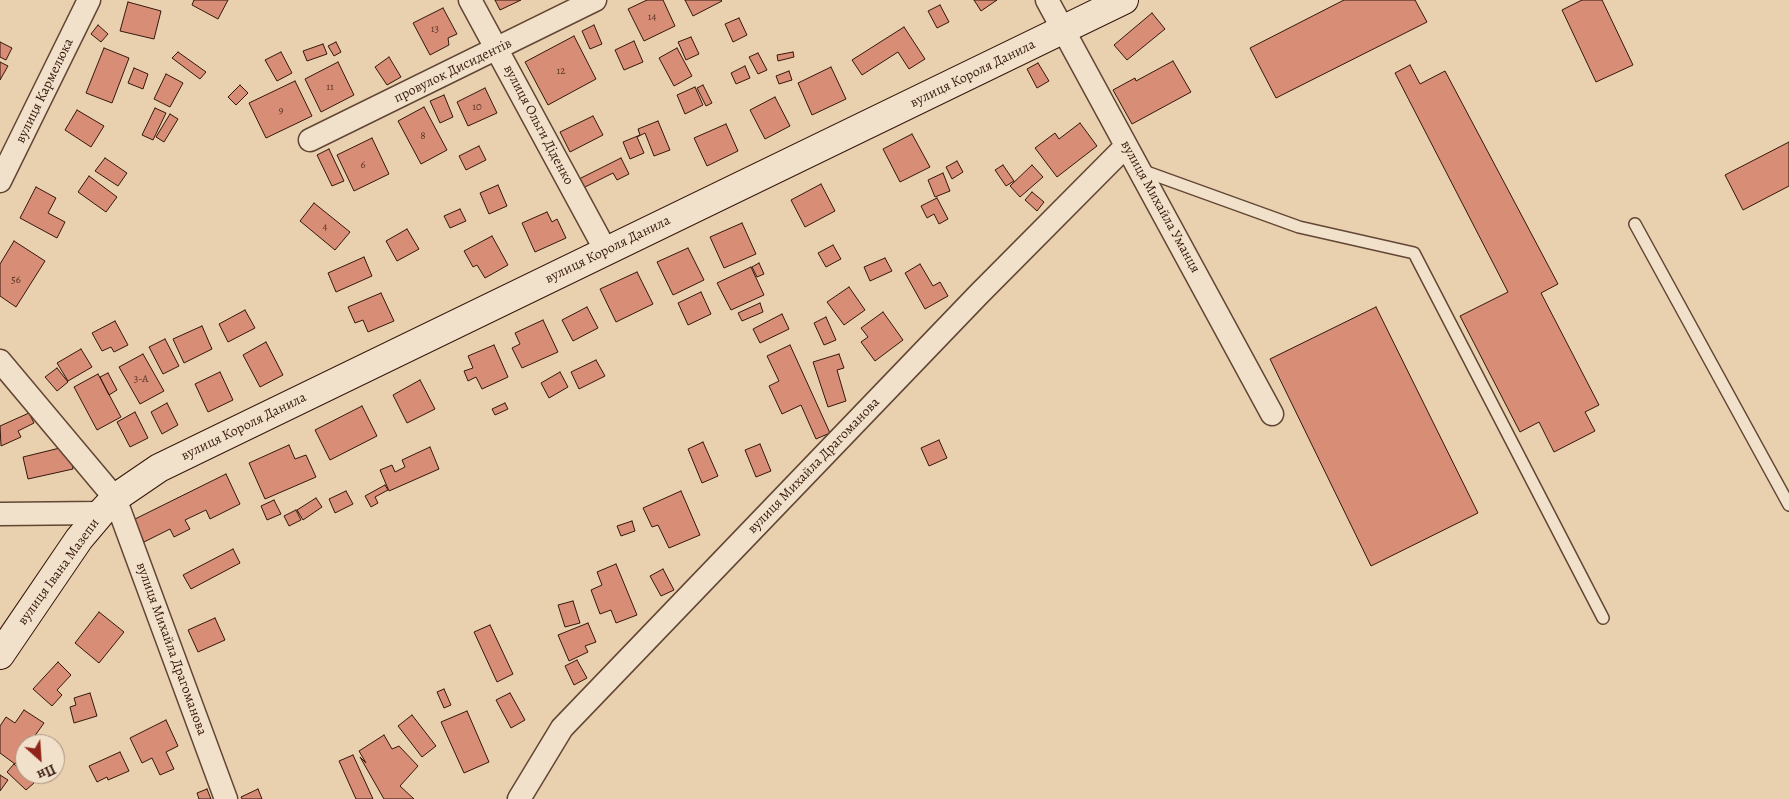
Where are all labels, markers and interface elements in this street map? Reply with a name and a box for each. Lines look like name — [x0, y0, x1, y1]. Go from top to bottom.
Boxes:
house number: 14 — [648, 10, 656, 24]
house number: 13 — [431, 22, 439, 36]
street label: провулок Дисидентів — [391, 35, 515, 107]
street label: вулиця Кармелюка — [12, 36, 78, 146]
street label: вулиця Короля Данила — [908, 36, 1038, 112]
street label: вулиця Ольги Діденко — [499, 62, 577, 188]
house number: 12 — [557, 64, 565, 78]
house number: 11 — [326, 80, 334, 94]
house number: 10 — [472, 100, 482, 114]
house number: 9 — [278, 103, 284, 117]
house number: 8 — [420, 129, 426, 143]
street label: вулиця Михайла Уманця — [1117, 138, 1203, 276]
house number: 6 — [360, 158, 366, 172]
street label: вулиця Короля Данила — [543, 212, 673, 288]
house number: 4 — [323, 220, 327, 234]
house number: 56 — [11, 273, 21, 287]
house number: 3-А — [134, 372, 148, 386]
street label: вулиця Короля Данила — [179, 389, 309, 465]
street label: вулиця Михайла Драгоманова — [745, 394, 883, 538]
street label: вулиця Івана Мазепи — [15, 515, 103, 629]
street label: вулиця Михайла Драгоманова — [132, 560, 210, 738]
north arrow — [15, 734, 65, 784]
text: Пн — [34, 759, 59, 785]

